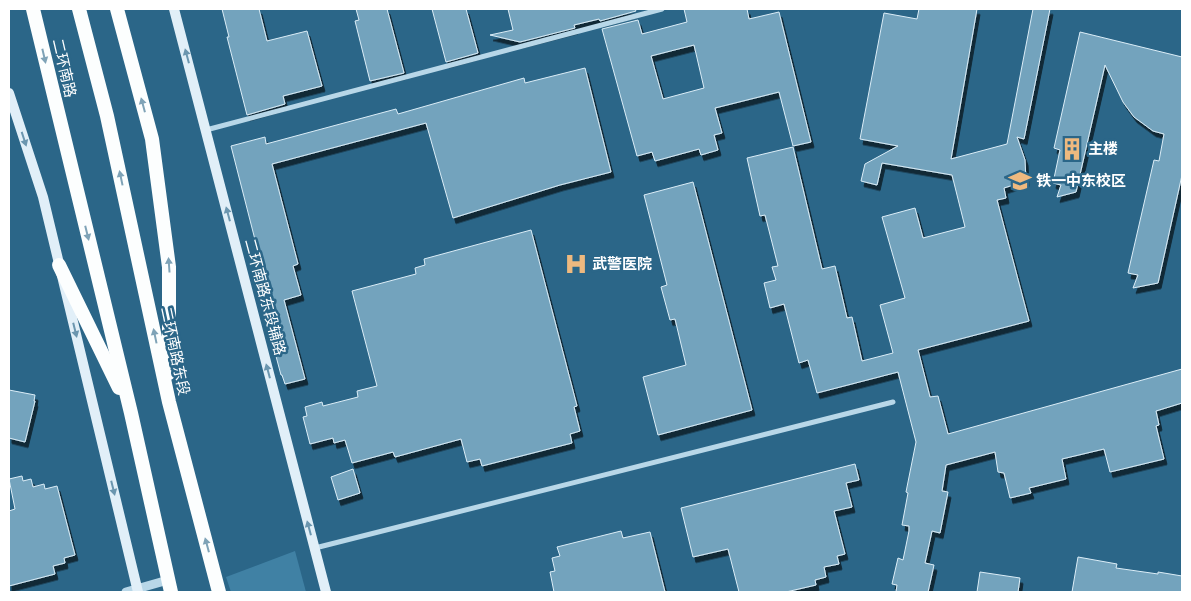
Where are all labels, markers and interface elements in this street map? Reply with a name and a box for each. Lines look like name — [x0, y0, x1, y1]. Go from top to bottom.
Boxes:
street label: 二环南路 — [48, 37, 80, 99]
one-way arrow — [40, 49, 48, 64]
one-way arrow — [183, 49, 191, 64]
one-way arrow — [139, 98, 147, 113]
one-way arrow — [20, 132, 28, 147]
building icon: 主楼 — [1059, 136, 1085, 162]
place label: 主楼 — [1088, 139, 1118, 158]
school or university icon: 铁一中东校区 — [1007, 168, 1033, 194]
one-way arrow — [117, 170, 125, 185]
place label: 铁一中东校区 — [1036, 171, 1126, 190]
one-way arrow — [223, 206, 231, 221]
one-way arrow — [83, 225, 91, 240]
street label: 二环南路东段辅路 — [241, 236, 290, 357]
hospital icon: 武警医院 — [563, 251, 589, 277]
place label: 武警医院 — [592, 254, 652, 273]
one-way arrow — [164, 257, 172, 273]
street label: 二环南路东段 — [157, 305, 194, 397]
one-way arrow — [71, 322, 79, 337]
one-way arrow — [151, 329, 159, 344]
one-way arrow — [264, 363, 272, 378]
one-way arrow — [109, 480, 117, 495]
one-way arrow — [305, 521, 313, 536]
one-way arrow — [203, 538, 211, 553]

